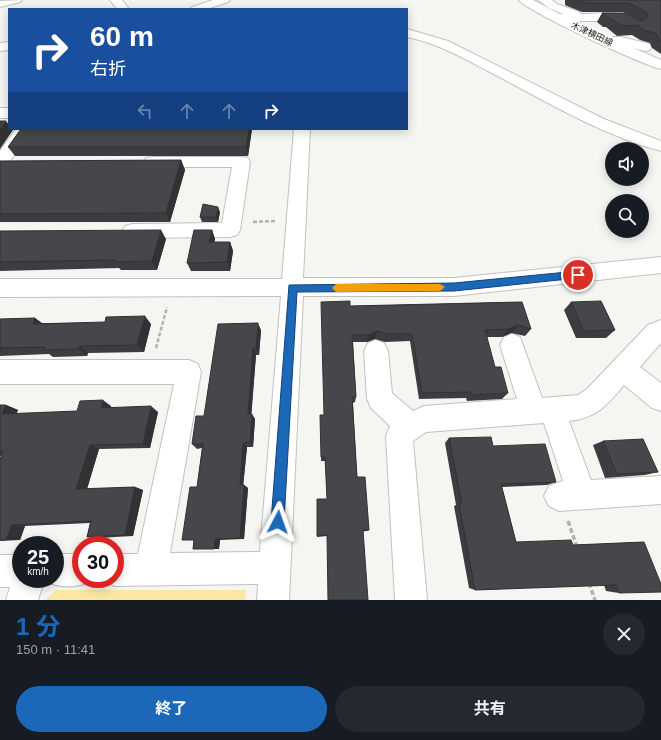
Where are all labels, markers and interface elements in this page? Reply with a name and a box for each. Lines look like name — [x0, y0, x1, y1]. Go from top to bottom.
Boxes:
street label: 木津横田線 — [569, 20, 615, 48]
text: 60 m — [90, 21, 154, 52]
icon: right — [24, 24, 76, 76]
text: 右折 — [90, 59, 126, 79]
icon: left — [134, 100, 156, 122]
icon: ahead — [176, 100, 198, 122]
icon: ahead — [218, 100, 240, 122]
icon: right — [260, 100, 282, 122]
map controls — [605, 142, 649, 238]
button: sound — [605, 142, 649, 186]
button: search — [605, 194, 649, 238]
pin — [561, 258, 595, 292]
icon: arrive — [567, 264, 589, 286]
position arrow — [257, 501, 299, 543]
speed limit sign: 30 — [72, 536, 124, 588]
text: 25 — [27, 546, 49, 568]
text: km/h — [27, 566, 49, 577]
text: 1 分 — [16, 613, 60, 640]
button: close — [603, 613, 645, 655]
text: 150 m · 11:41 — [16, 642, 95, 657]
button: 終了 — [16, 686, 327, 732]
button: 共有 — [335, 686, 645, 732]

